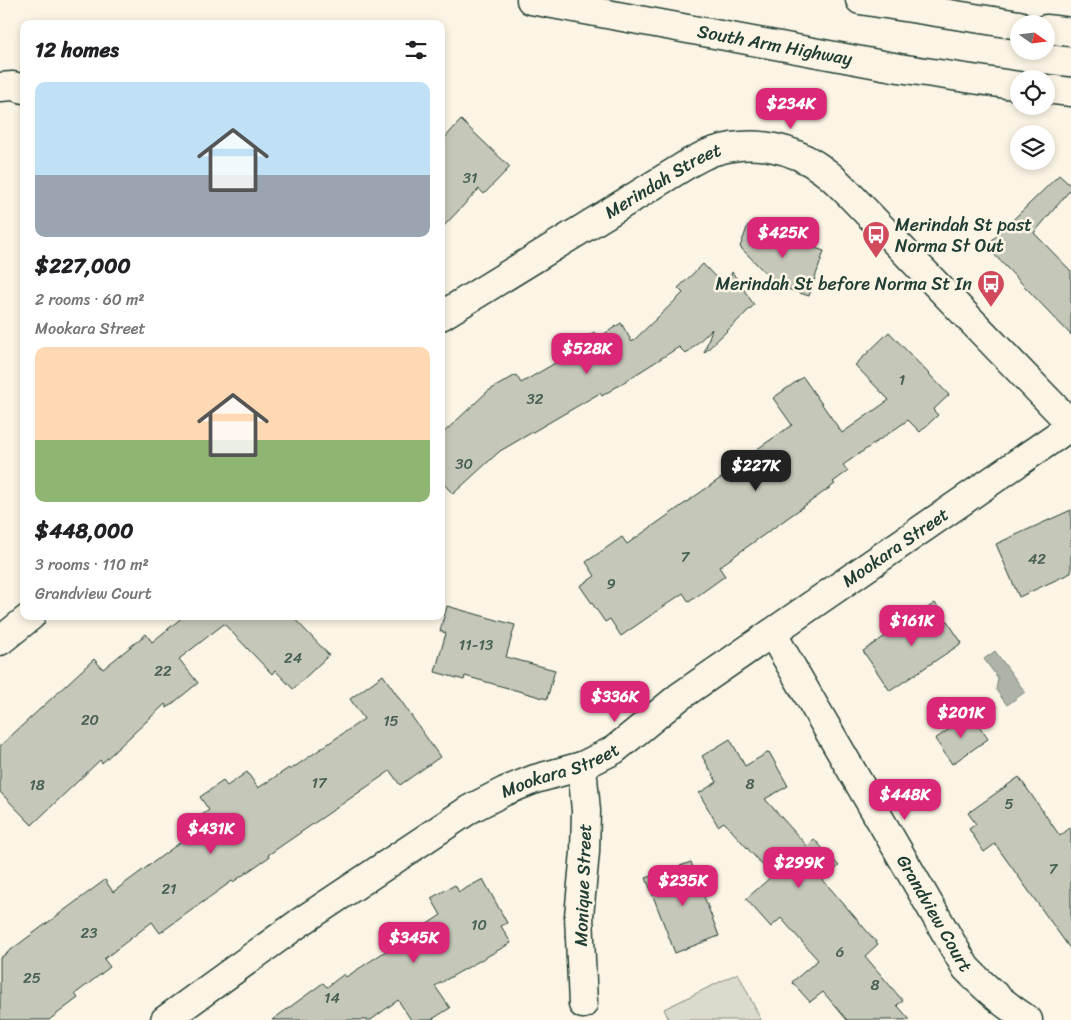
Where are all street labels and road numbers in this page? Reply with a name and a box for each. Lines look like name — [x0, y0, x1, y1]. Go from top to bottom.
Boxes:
street label: South Arm Highway — [695, 15, 856, 75]
street label: Merindah Street — [598, 134, 725, 228]
street label: Mookara Street — [835, 499, 956, 596]
street label: Mookara Street — [496, 735, 627, 807]
street label: Monique Street — [565, 823, 601, 947]
street label: Grandview Court — [888, 849, 981, 978]

